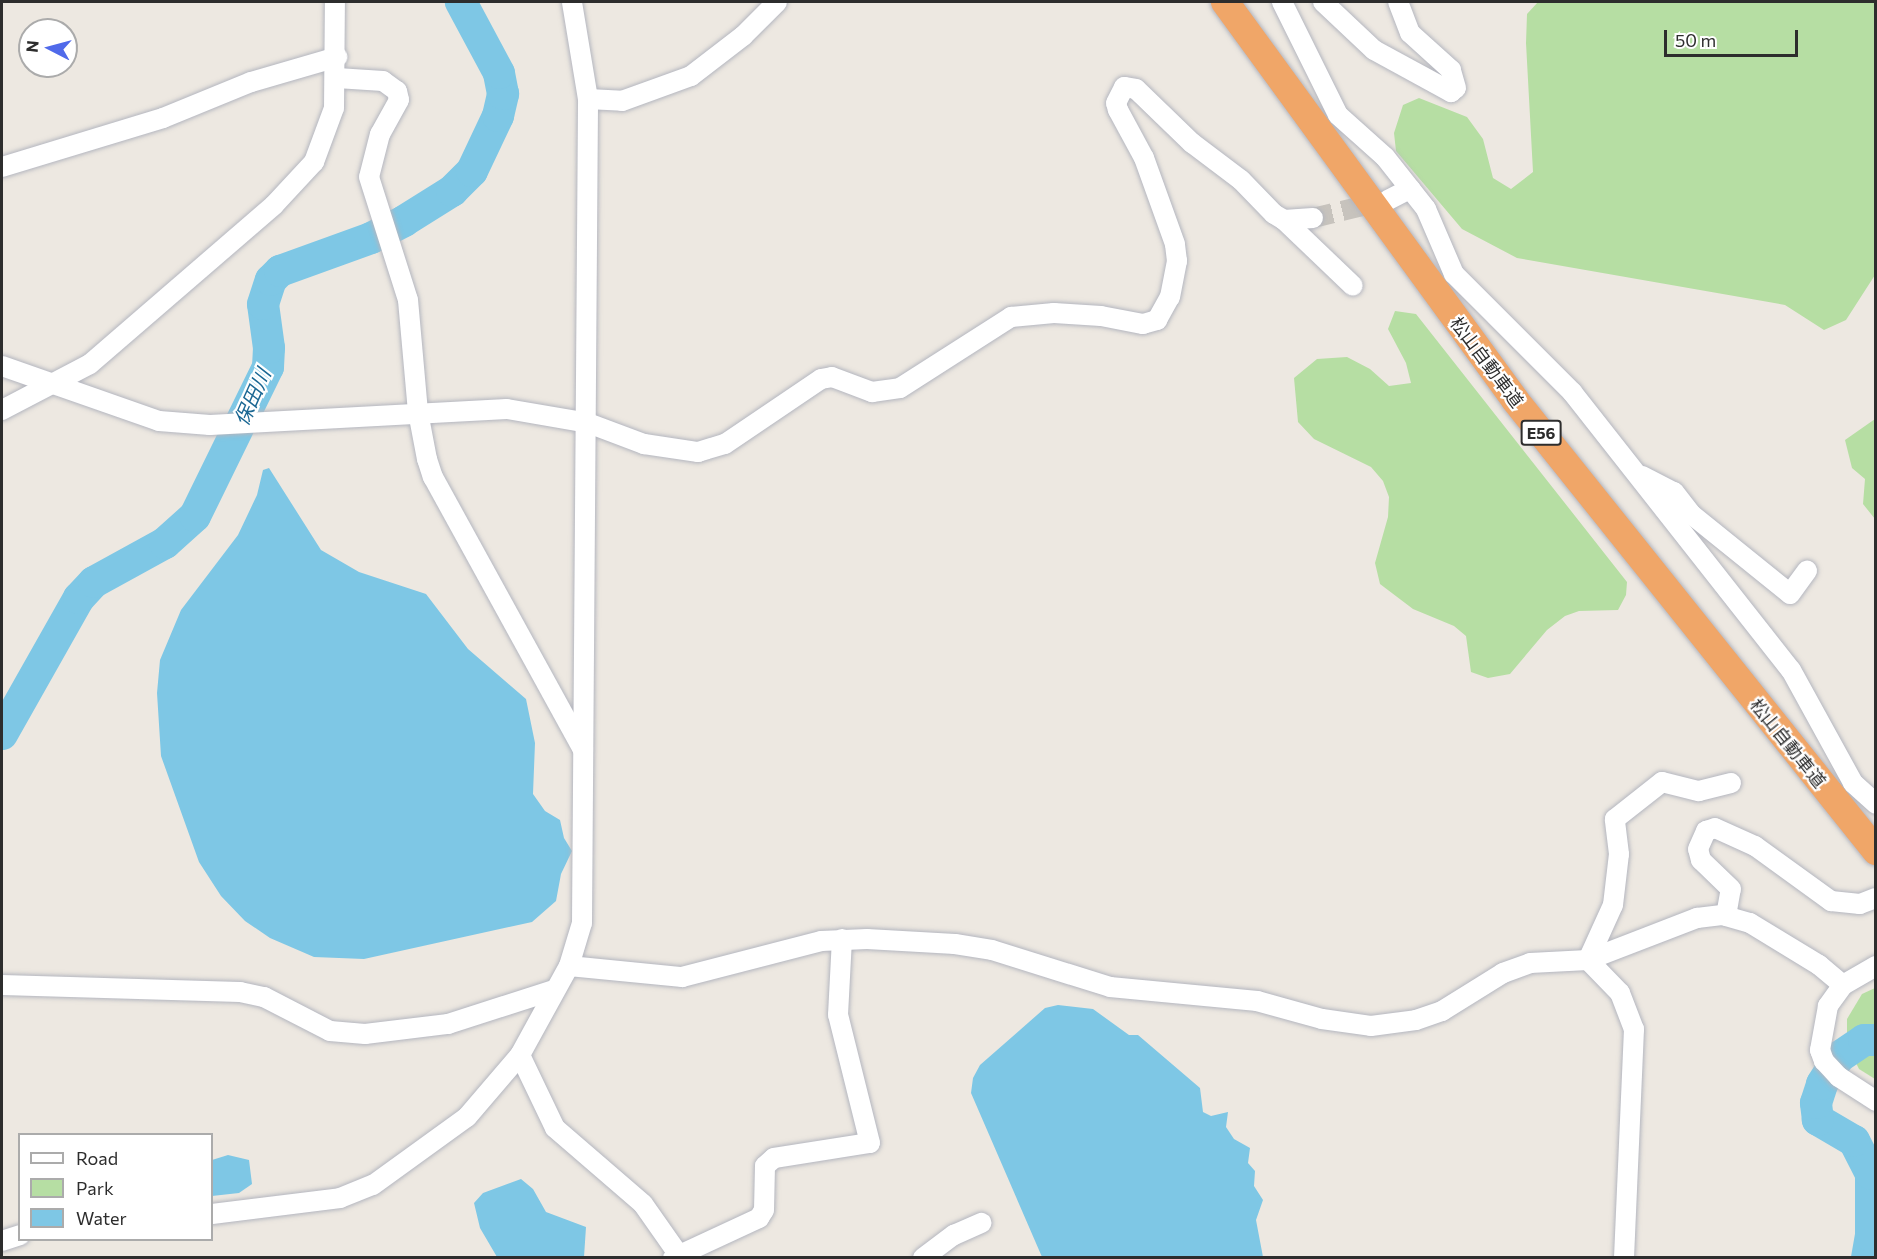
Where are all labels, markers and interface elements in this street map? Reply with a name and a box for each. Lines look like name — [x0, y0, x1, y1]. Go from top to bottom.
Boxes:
north arrow — [18, 18, 78, 78]
scale bar — [1667, 18, 1800, 56]
text: 50 m — [1675, 29, 1716, 51]
text: N — [22, 39, 42, 53]
street label: 松山自動車道 — [1446, 312, 1528, 412]
water label: 保田川 — [229, 365, 275, 429]
road number: E56 — [1520, 420, 1562, 446]
street label: 松山自動車道 — [1746, 694, 1830, 792]
legend — [18, 1133, 213, 1241]
text: Road — [76, 1147, 118, 1169]
text: Park — [76, 1177, 114, 1199]
text: Water — [76, 1207, 127, 1229]

